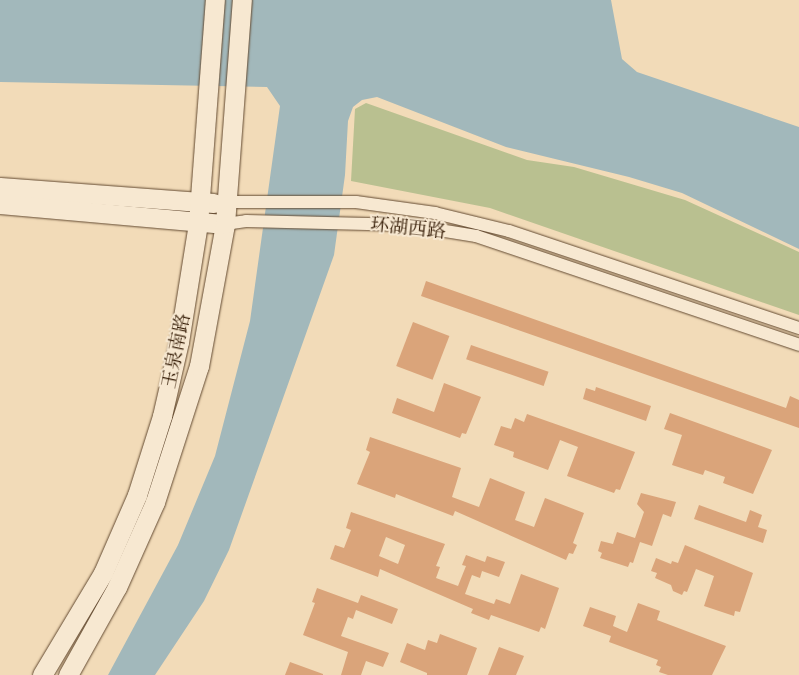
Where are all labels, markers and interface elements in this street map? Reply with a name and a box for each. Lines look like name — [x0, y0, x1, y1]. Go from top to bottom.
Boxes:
street label: 环湖西路 — [369, 213, 447, 243]
street label: 玉泉南路 — [157, 311, 195, 391]

